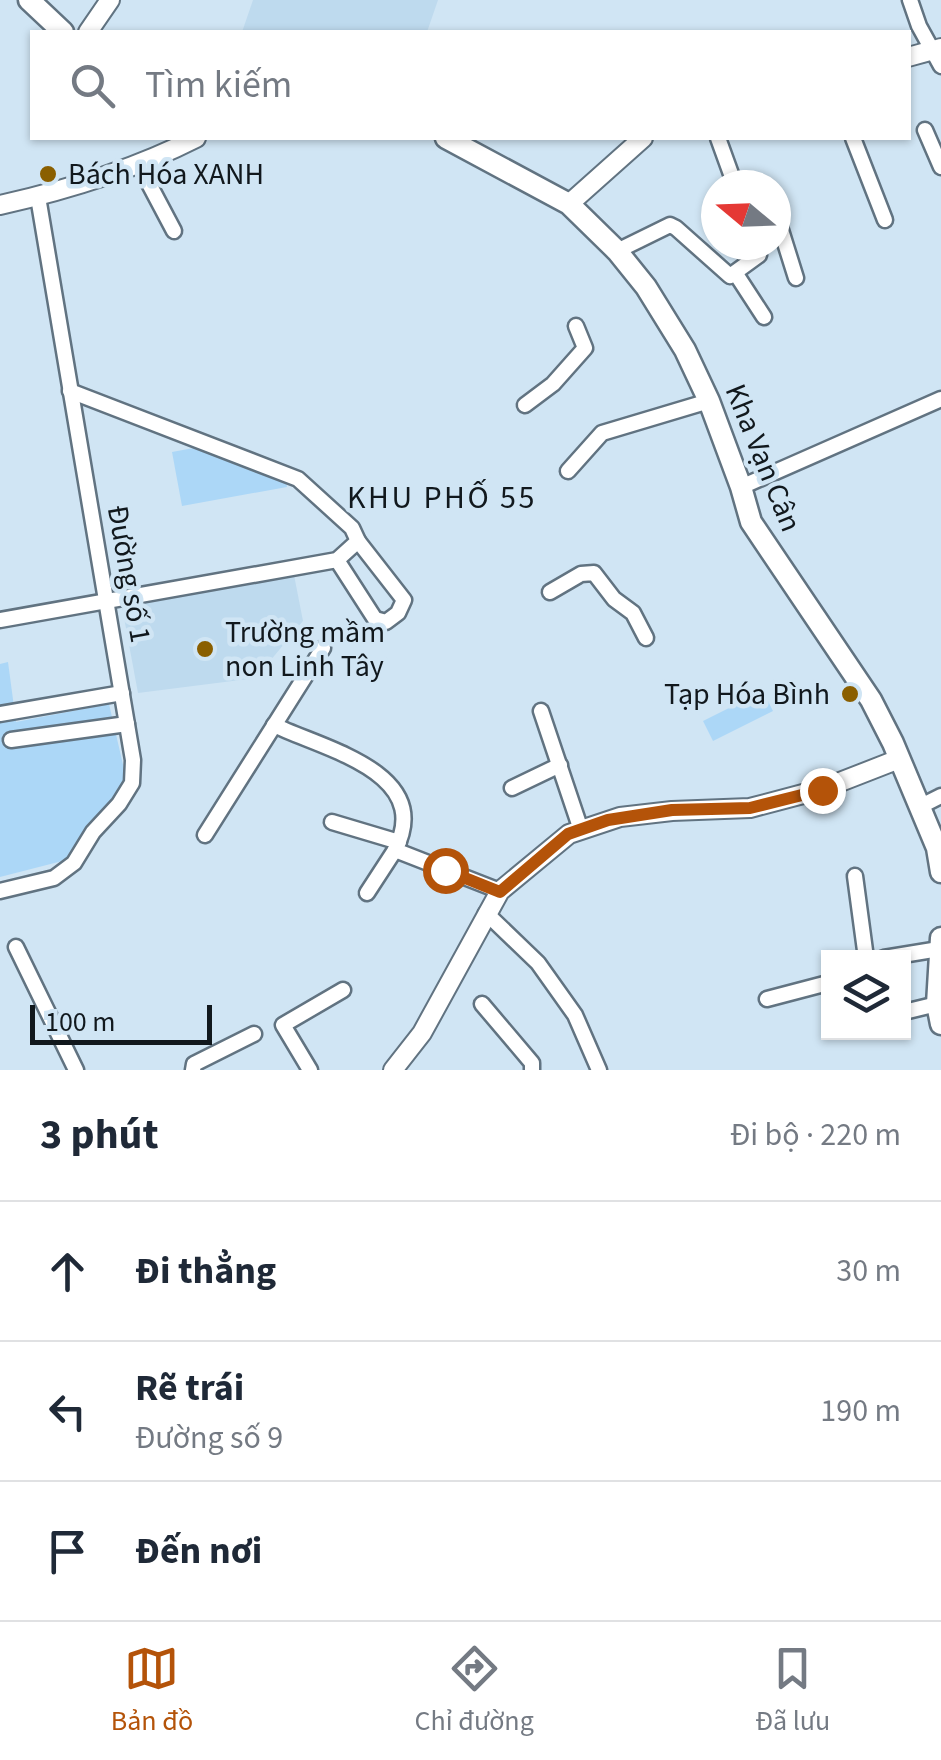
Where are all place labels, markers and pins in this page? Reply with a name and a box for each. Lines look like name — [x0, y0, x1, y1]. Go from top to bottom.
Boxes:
place label: Bách Hóa XANH — [68, 153, 264, 196]
marker: Bách Hóa XANH — [37, 163, 59, 185]
place label: Trường mầm non Linh Tây — [225, 611, 385, 688]
marker: Trường mầm non Linh Tây — [194, 638, 216, 660]
place label: Tạp Hóa Bình — [664, 673, 830, 716]
marker: Tạp Hóa Bình — [839, 683, 861, 705]

